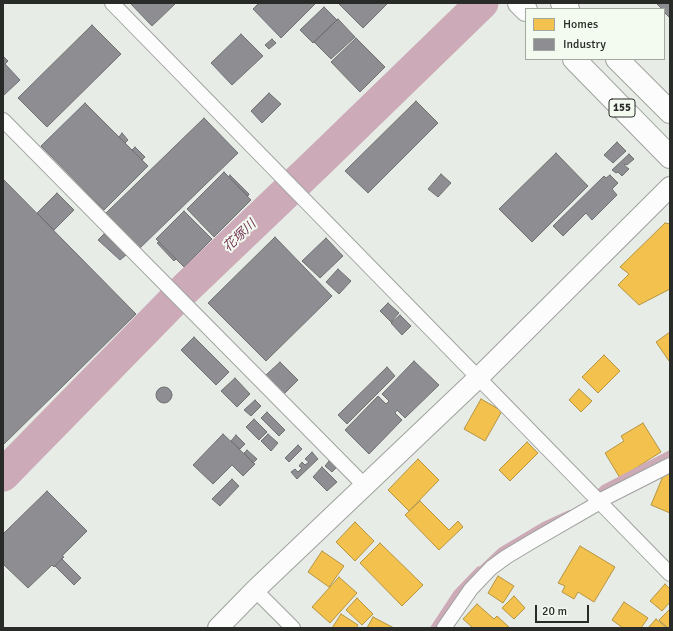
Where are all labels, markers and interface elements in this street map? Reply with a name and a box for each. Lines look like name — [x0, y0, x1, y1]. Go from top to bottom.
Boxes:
legend — [525, 8, 665, 60]
text: Homes — [563, 17, 598, 32]
text: Industry — [563, 37, 606, 52]
road number: 155 — [609, 99, 635, 117]
water label: 花塚川 — [221, 217, 259, 255]
scale bar — [537, 597, 591, 623]
text: 20 m — [542, 604, 567, 619]

